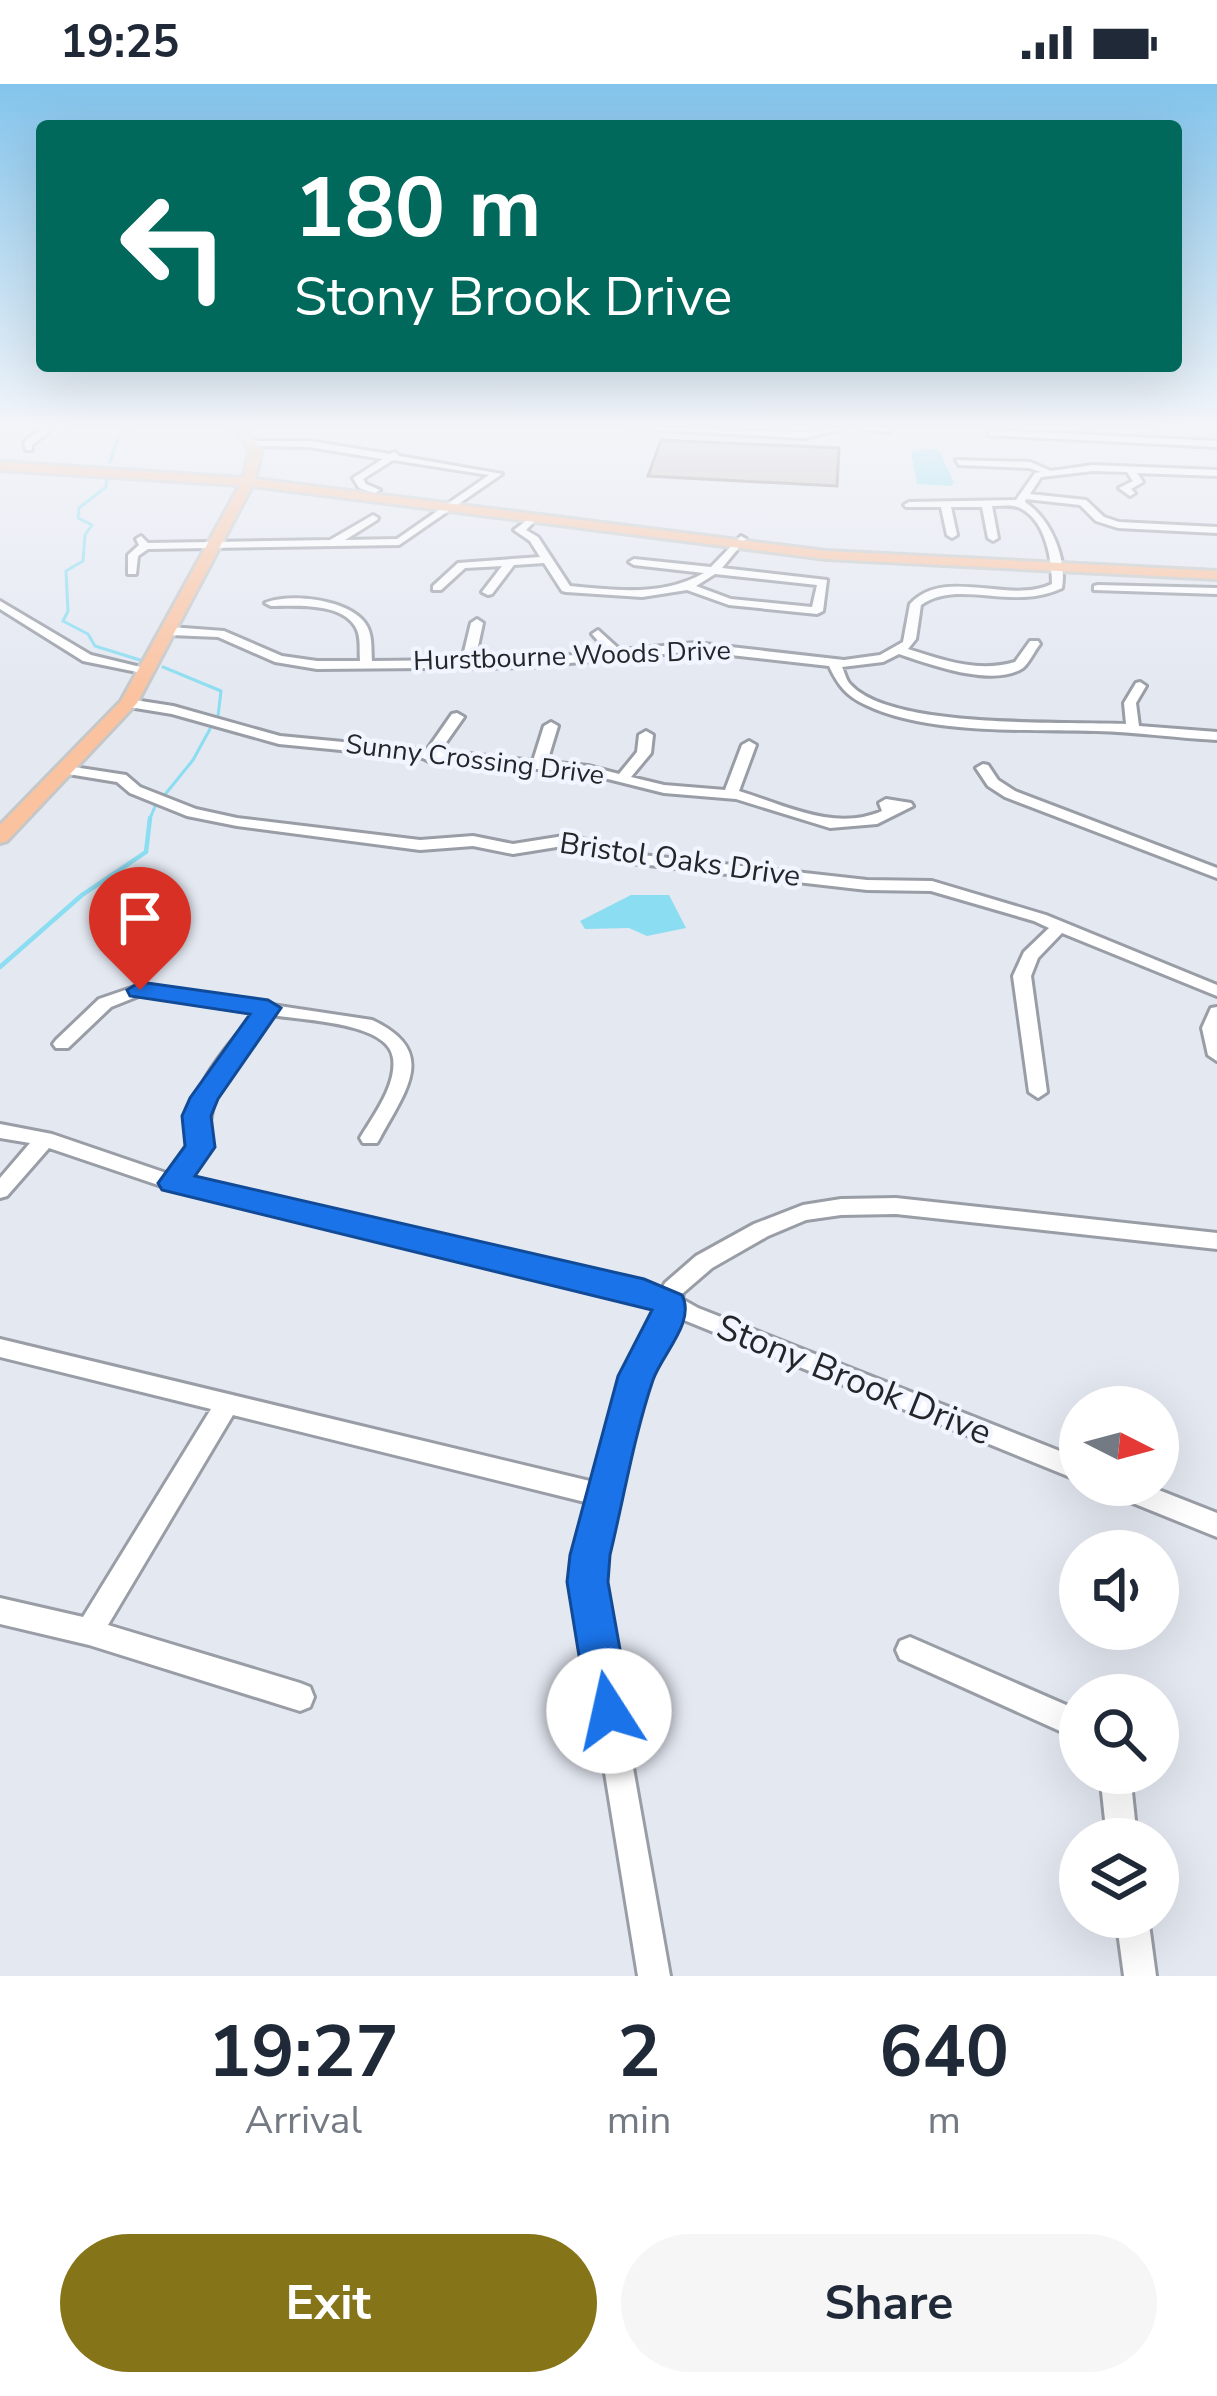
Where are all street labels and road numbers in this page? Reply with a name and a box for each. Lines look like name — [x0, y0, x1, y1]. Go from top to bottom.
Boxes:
street label: Hurstbourne Woods Drive — [413, 632, 731, 680]
street label: Sunny Crossing Drive — [344, 726, 606, 794]
street label: Bristol Oaks Drive — [557, 823, 803, 897]
street label: Stony Brook Drive — [709, 1303, 999, 1457]

